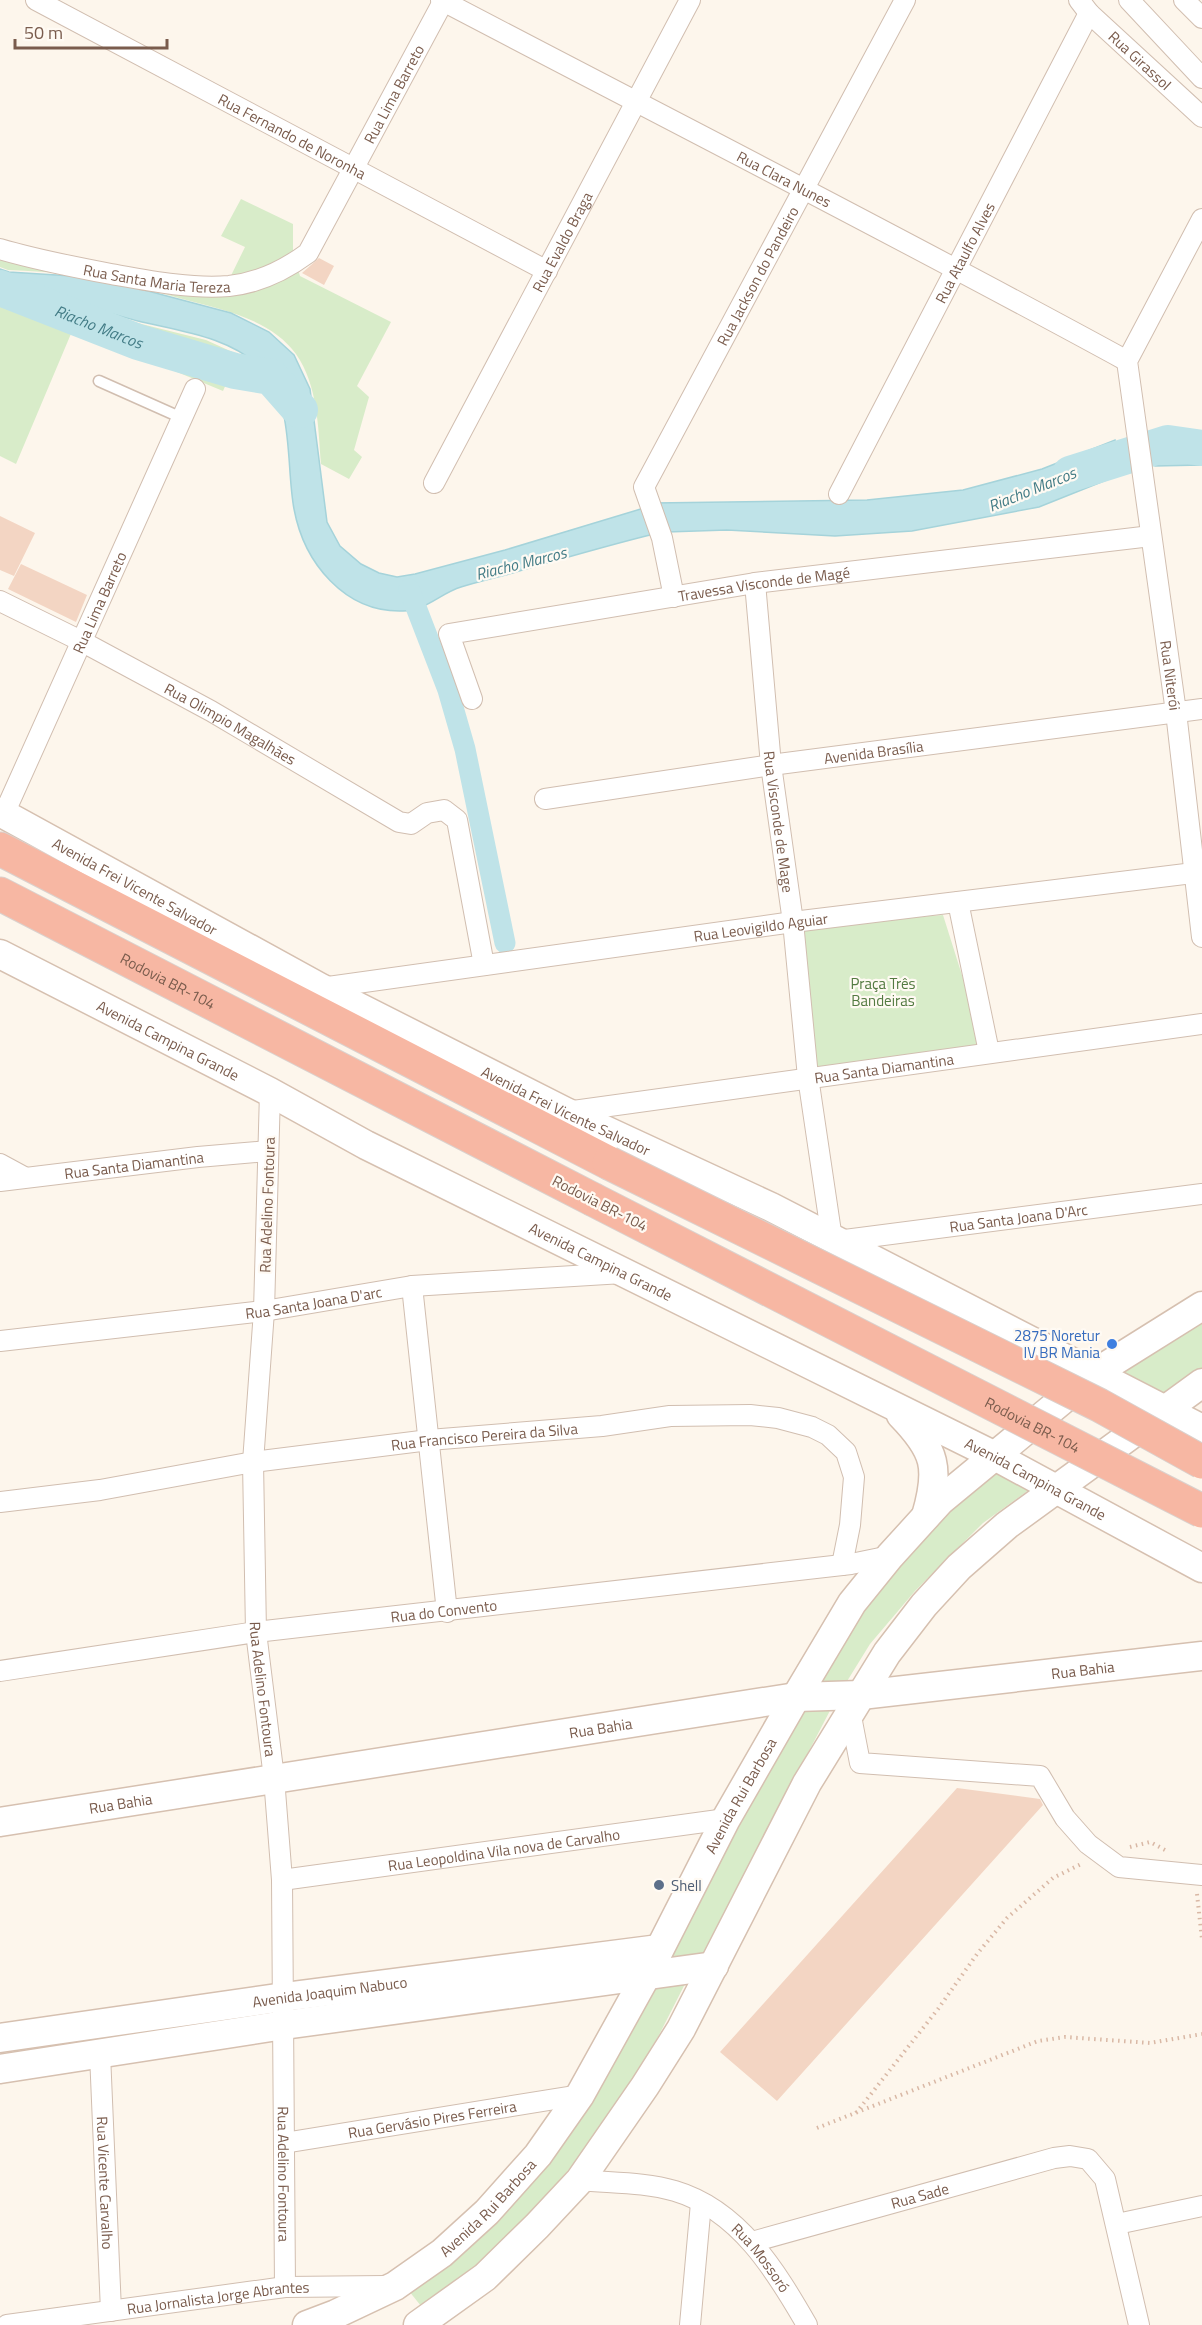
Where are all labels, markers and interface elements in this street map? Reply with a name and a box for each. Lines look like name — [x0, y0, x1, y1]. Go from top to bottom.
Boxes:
scale bar — [15, 12, 166, 50]
text: 50 m — [24, 19, 63, 46]
street label: Rua Girassol — [1103, 25, 1177, 95]
street label: Rua Lima Barreto — [357, 40, 430, 148]
street label: Rua Fernando de Noronha — [214, 87, 371, 185]
street label: Rua Clara Nunes — [733, 145, 836, 213]
street label: Rua Evaldo Braga — [526, 187, 598, 296]
street label: Rua Ataulfo Alves — [929, 198, 1000, 307]
street label: Rua Jackson do Pandeiro — [710, 202, 804, 350]
street label: Rua Santa Maria Tereza — [81, 257, 232, 298]
water label: Riacho Marcos — [51, 299, 146, 355]
water label: Riacho Marcos — [985, 460, 1080, 517]
water label: Riacho Marcos — [473, 540, 570, 586]
street label: Rua Lima Barreto — [66, 548, 132, 657]
street label: Travessa Visconde de Magé — [676, 560, 851, 607]
street label: Rua Niterói — [1155, 639, 1187, 712]
street label: Rua Olimpio Magalhães — [160, 677, 301, 770]
street label: Avenida Brasília — [822, 734, 925, 770]
street label: Rua Visconde de Mage — [758, 750, 800, 894]
street label: Avenida Frei Vicente Salvador — [48, 831, 222, 941]
street label: Rua Leovigildo Aguiar — [692, 906, 829, 947]
street label: Rodovia BR-104 — [116, 946, 220, 1015]
park label: Praça Três Bandeiras — [850, 972, 916, 1012]
street label: Avenida Campina Grande — [93, 994, 244, 1086]
street label: Rua Santa Diamantina — [813, 1047, 956, 1089]
street label: Avenida Frei Vicente Salvador — [478, 1060, 654, 1161]
street label: Rua Adelino Fontoura — [253, 1136, 281, 1273]
street label: Rua Santa Diamantina — [63, 1145, 205, 1185]
street label: Rodovia BR-104 — [548, 1169, 652, 1237]
street label: Rua Santa Joana D'Arc — [948, 1197, 1089, 1238]
street label: Avenida Campina Grande — [525, 1216, 677, 1306]
street label: Rua Santa Joana D'arc — [244, 1280, 384, 1325]
place label: 2875 Noretur IV BR Mania — [1014, 1324, 1100, 1364]
marker: 2875 Noretur IV BR Mania — [1105, 1337, 1119, 1351]
street label: Rodovia BR-104 — [981, 1390, 1084, 1458]
street label: Rua Francisco Pereira da Silva — [389, 1416, 579, 1456]
street label: Avenida Campina Grande — [961, 1431, 1110, 1526]
street label: Rua do Convento — [389, 1593, 498, 1628]
street label: Rua Adelino Fontoura — [244, 1621, 283, 1758]
street label: Rua Bahia — [1050, 1655, 1116, 1685]
street label: Rua Bahia — [567, 1711, 634, 1744]
street label: Avenida Rui Barbosa — [699, 1733, 782, 1858]
street label: Rua Bahia — [87, 1787, 154, 1819]
street label: Rua Leopoldina Vila nova de Carvalho — [386, 1822, 621, 1877]
place label: Shell — [671, 1874, 702, 1897]
marker: Shell — [652, 1878, 666, 1892]
street label: Avenida Joaquim Nabuco — [251, 1970, 409, 2013]
street label: Rua Gervásio Pires Ferreira — [346, 2094, 518, 2144]
street label: Rua Adelino Fontoura — [272, 2106, 296, 2243]
street label: Rua Vicente Carvalho — [91, 2116, 120, 2250]
street label: Avenida Rui Barbosa — [434, 2153, 541, 2262]
street label: Rua Sade — [888, 2176, 951, 2214]
street label: Rua Mossoró — [727, 2217, 796, 2297]
street label: Rua Jornalista Jorge Abrantes — [125, 2275, 310, 2320]

